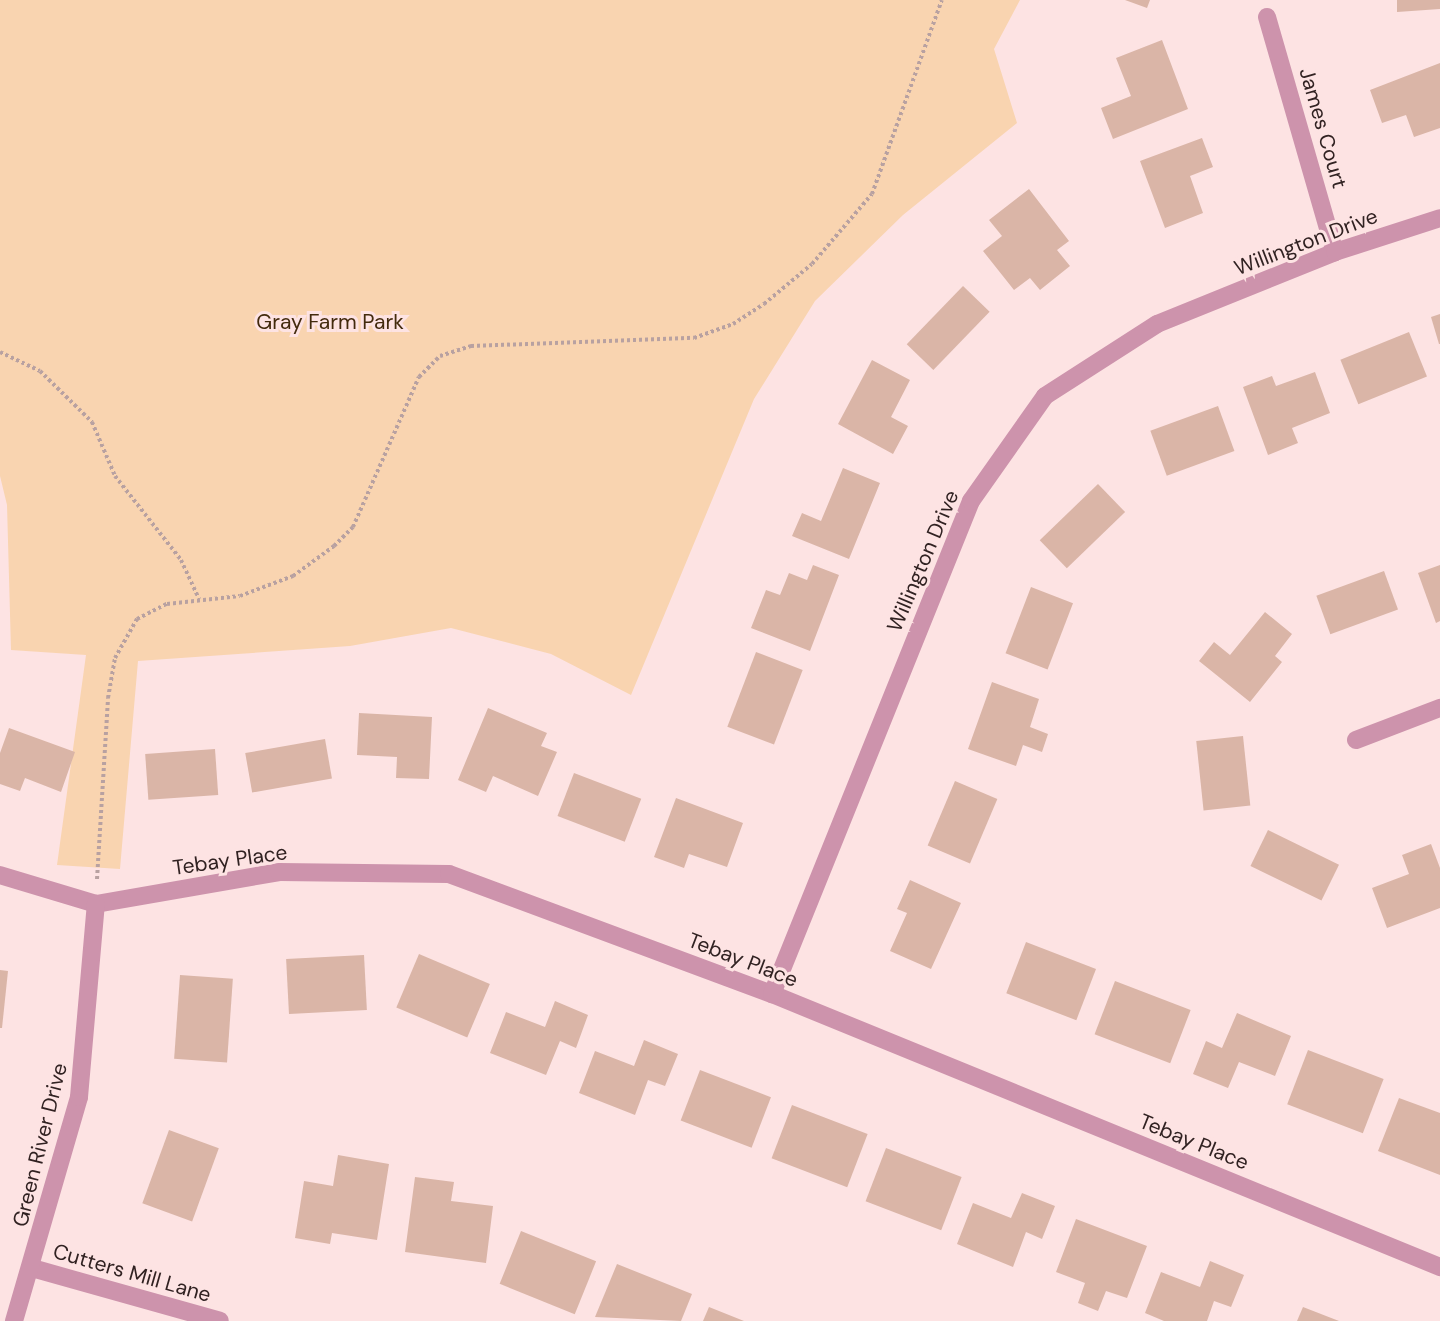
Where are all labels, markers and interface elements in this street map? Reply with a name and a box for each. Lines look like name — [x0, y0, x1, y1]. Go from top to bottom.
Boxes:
street label: James Court — [1294, 65, 1352, 191]
street label: Willington Drive — [1231, 203, 1381, 281]
park label: Gray Farm Park — [256, 309, 404, 335]
street label: Willington Drive — [882, 486, 964, 636]
street label: Tebay Place — [171, 839, 289, 881]
street label: Tebay Place — [685, 928, 801, 992]
street label: Green River Drive — [7, 1061, 73, 1229]
street label: Tebay Place — [1136, 1109, 1252, 1175]
street label: Cutters Mill Lane — [50, 1238, 214, 1308]

